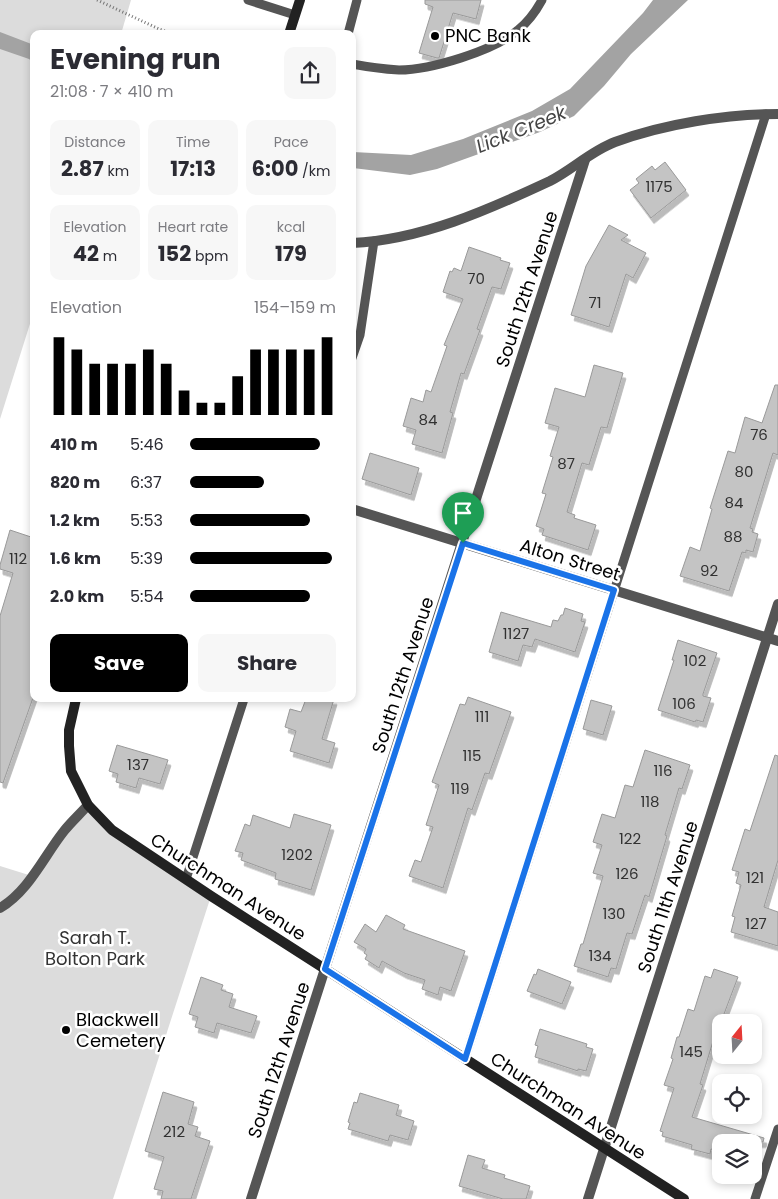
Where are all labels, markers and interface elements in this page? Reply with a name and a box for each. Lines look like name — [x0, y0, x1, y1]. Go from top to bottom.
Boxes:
place label: PNC Bank — [445, 23, 531, 48]
marker: PNC Bank — [429, 30, 441, 42]
text: Evening run — [50, 40, 221, 79]
button: share — [284, 47, 336, 99]
text: 21:08 · 7 × 410 m — [50, 80, 173, 103]
water label: Lick Creek — [472, 99, 571, 160]
text: Distance — [64, 132, 126, 152]
text: Time — [176, 132, 210, 152]
text: Pace — [274, 132, 308, 152]
text: 2.87 — [61, 154, 104, 183]
text: 17:13 — [170, 154, 216, 183]
text: 6:00 — [252, 154, 298, 183]
text: km — [104, 161, 129, 181]
text: /km — [298, 161, 330, 181]
house number: 1175 — [645, 176, 673, 197]
street label: South 12th Avenue — [489, 207, 564, 370]
text: Elevation — [63, 217, 127, 237]
text: Heart rate — [158, 217, 228, 237]
text: kcal — [277, 217, 305, 237]
text: 42 — [73, 239, 99, 268]
text: 152 — [158, 239, 191, 268]
text: 179 — [275, 239, 307, 268]
text: m — [99, 246, 117, 266]
text: bpm — [191, 246, 228, 266]
house number: 70 — [467, 268, 485, 289]
house number: 71 — [589, 292, 602, 313]
text: Elevation — [50, 296, 122, 319]
text: 154–159 m — [254, 296, 336, 319]
house number: 84 — [419, 409, 437, 430]
house number: 76 — [750, 424, 768, 445]
text: 410 m — [50, 433, 98, 456]
text: 5:46 — [130, 433, 164, 456]
house number: 87 — [557, 453, 575, 474]
house number: 80 — [735, 461, 753, 482]
text: 820 m — [50, 471, 100, 494]
text: 6:37 — [130, 471, 162, 494]
pin — [442, 492, 484, 543]
house number: 84 — [725, 492, 743, 513]
icon: arrive — [449, 499, 477, 527]
text: 1.2 km — [50, 509, 100, 532]
text: 5:53 — [130, 509, 163, 532]
house number: 88 — [724, 526, 742, 547]
street label: Alton Street — [517, 532, 623, 587]
text: 1.6 km — [50, 547, 101, 570]
text: 5:39 — [130, 547, 163, 570]
house number: 112 — [9, 548, 27, 569]
house number: 92 — [700, 560, 718, 581]
text: 2.0 km — [50, 585, 104, 608]
text: 5:54 — [130, 585, 164, 608]
street label: South 12th Avenue — [365, 593, 440, 756]
house number: 1127 — [503, 623, 529, 644]
button: Save — [50, 634, 188, 692]
button: Share — [198, 634, 336, 692]
house number: 102 — [684, 650, 706, 671]
house number: 106 — [672, 693, 696, 714]
house number: 111 — [475, 706, 489, 727]
house number: 115 — [462, 745, 482, 766]
house number: 137 — [127, 754, 149, 775]
house number: 116 — [653, 760, 673, 781]
house number: 119 — [450, 778, 470, 799]
house number: 118 — [640, 791, 660, 812]
street label: South 11th Avenue — [631, 818, 704, 976]
street label: Churchman Avenue — [146, 827, 311, 946]
house number: 122 — [619, 828, 641, 849]
house number: 1202 — [281, 844, 313, 865]
house number: 126 — [616, 863, 638, 884]
house number: 121 — [746, 867, 764, 888]
house number: 130 — [602, 903, 626, 924]
house number: 127 — [745, 913, 767, 934]
park label: Sarah T. Bolton Park — [45, 925, 146, 971]
house number: 134 — [588, 945, 612, 966]
street label: South 12th Avenue — [241, 978, 316, 1141]
place label: Blackwell Cemetery — [76, 1007, 165, 1053]
north arrow — [712, 1014, 762, 1064]
map controls — [712, 1014, 762, 1184]
marker: Blackwell Cemetery — [60, 1024, 72, 1036]
house number: 145 — [679, 1041, 703, 1062]
street label: Churchman Avenue — [486, 1046, 651, 1165]
button: locate — [712, 1074, 762, 1124]
house number: 212 — [163, 1121, 185, 1142]
button: layers — [712, 1134, 762, 1184]

